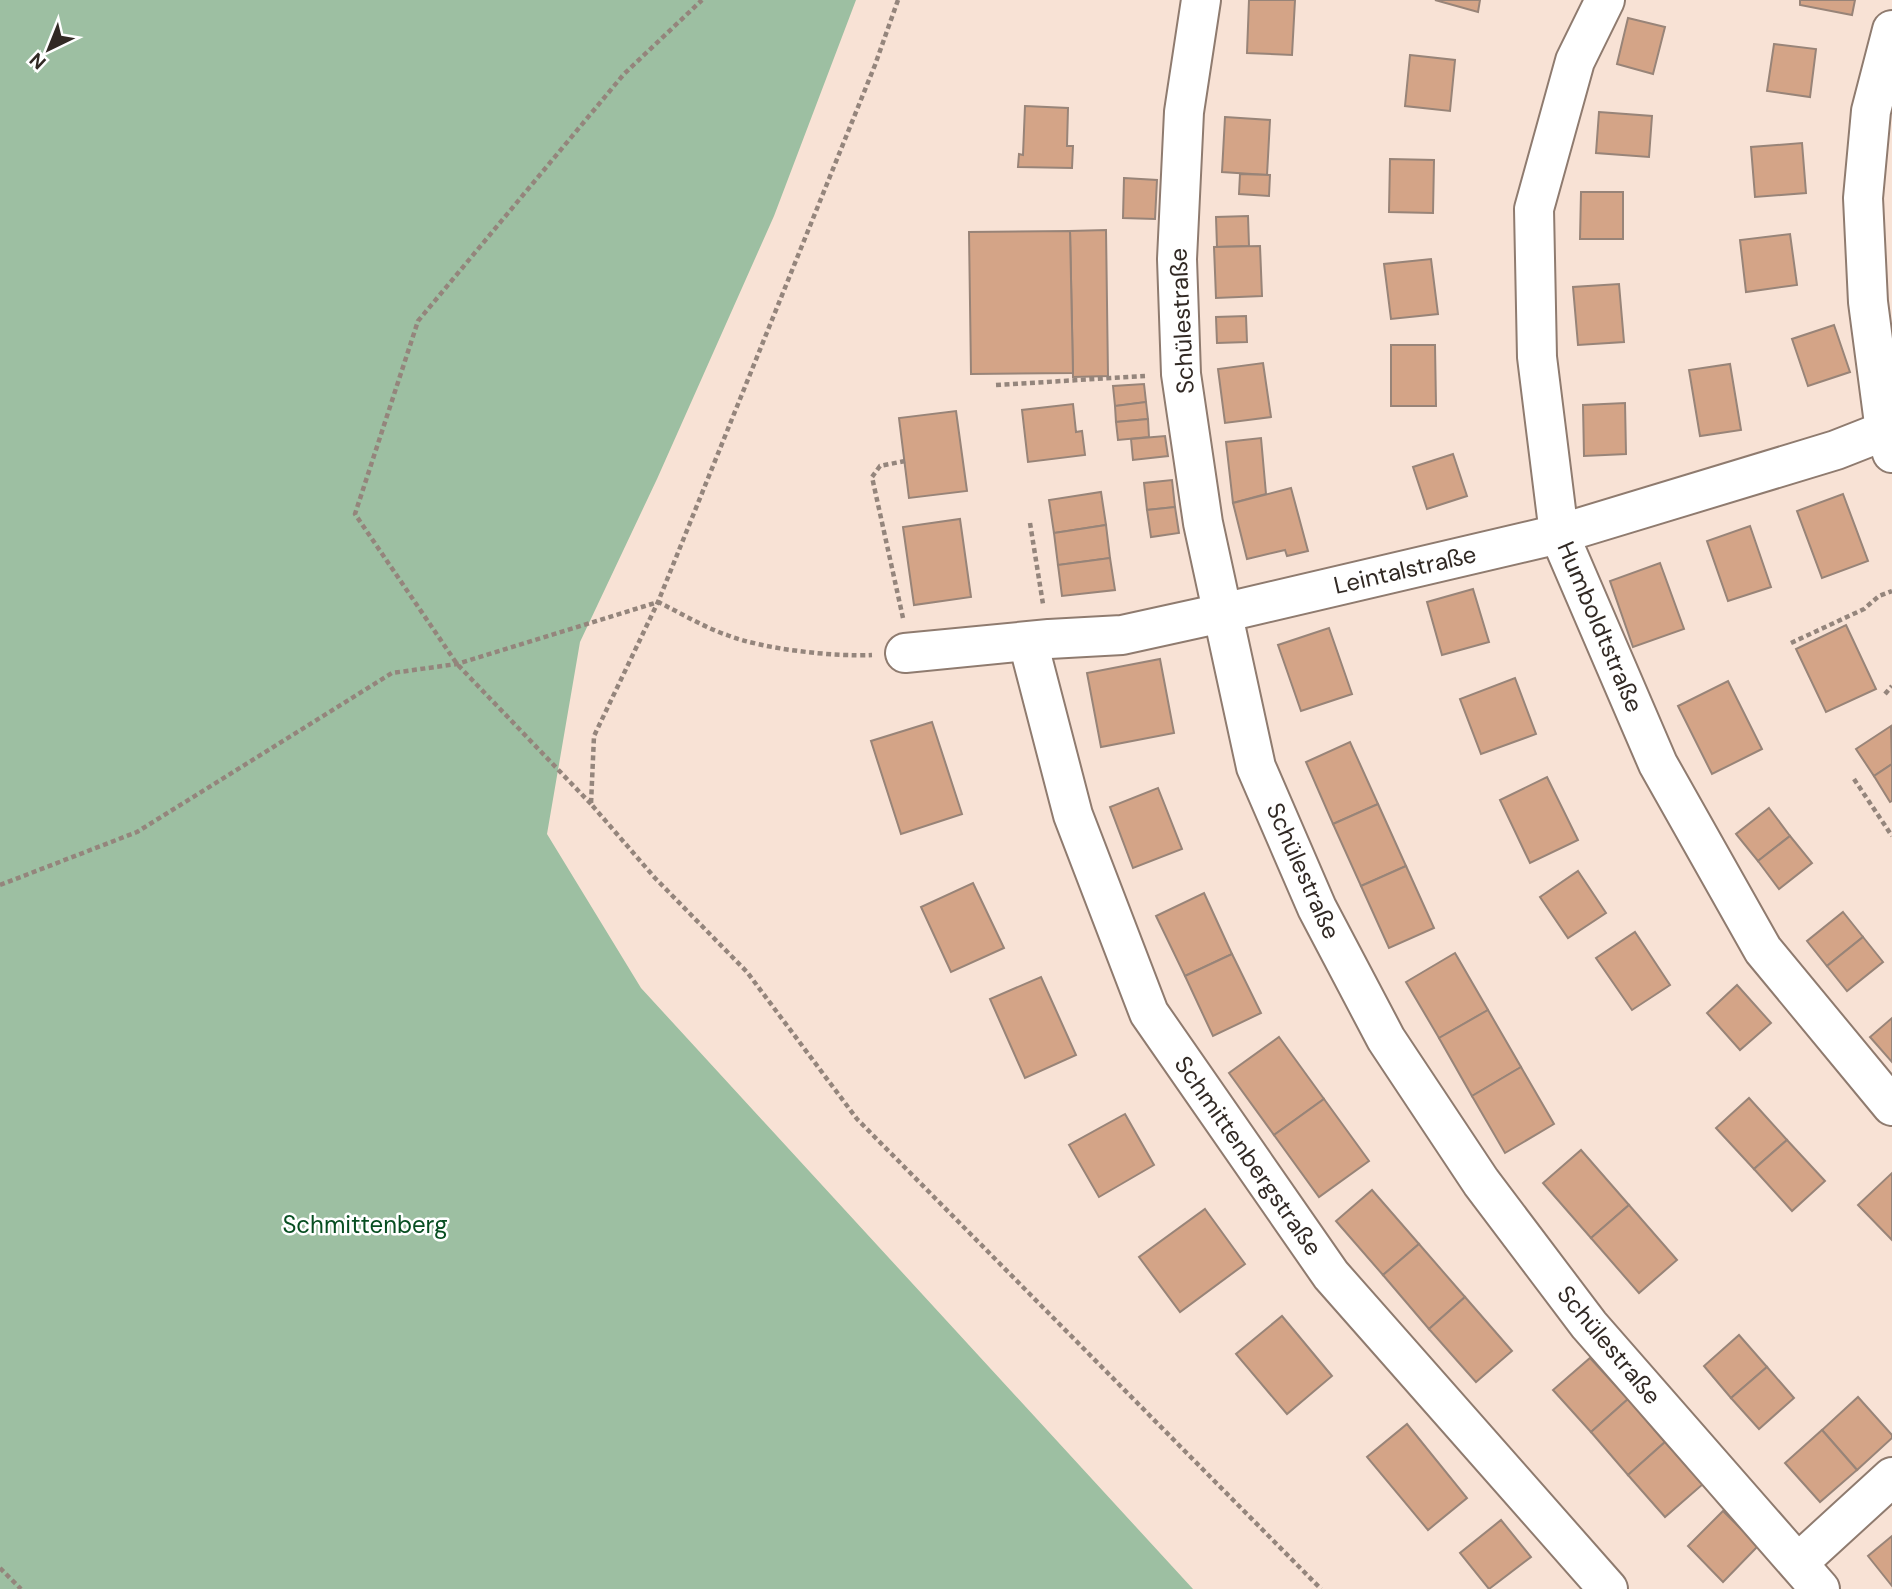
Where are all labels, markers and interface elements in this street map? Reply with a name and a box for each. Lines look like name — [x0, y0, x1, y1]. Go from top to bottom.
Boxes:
north arrow — [14, 14, 84, 84]
text: N — [24, 47, 51, 75]
street label: Schülestraße — [1162, 247, 1201, 395]
street label: Humboldtstraße — [1551, 537, 1650, 717]
street label: Leintalstraße — [1331, 538, 1479, 601]
street label: Schülestraße — [1260, 798, 1347, 944]
street label: Schmittenbergstraße — [1168, 1050, 1329, 1262]
park label: Schmittenberg — [282, 1209, 448, 1240]
street label: Schülestraße — [1551, 1279, 1668, 1411]

